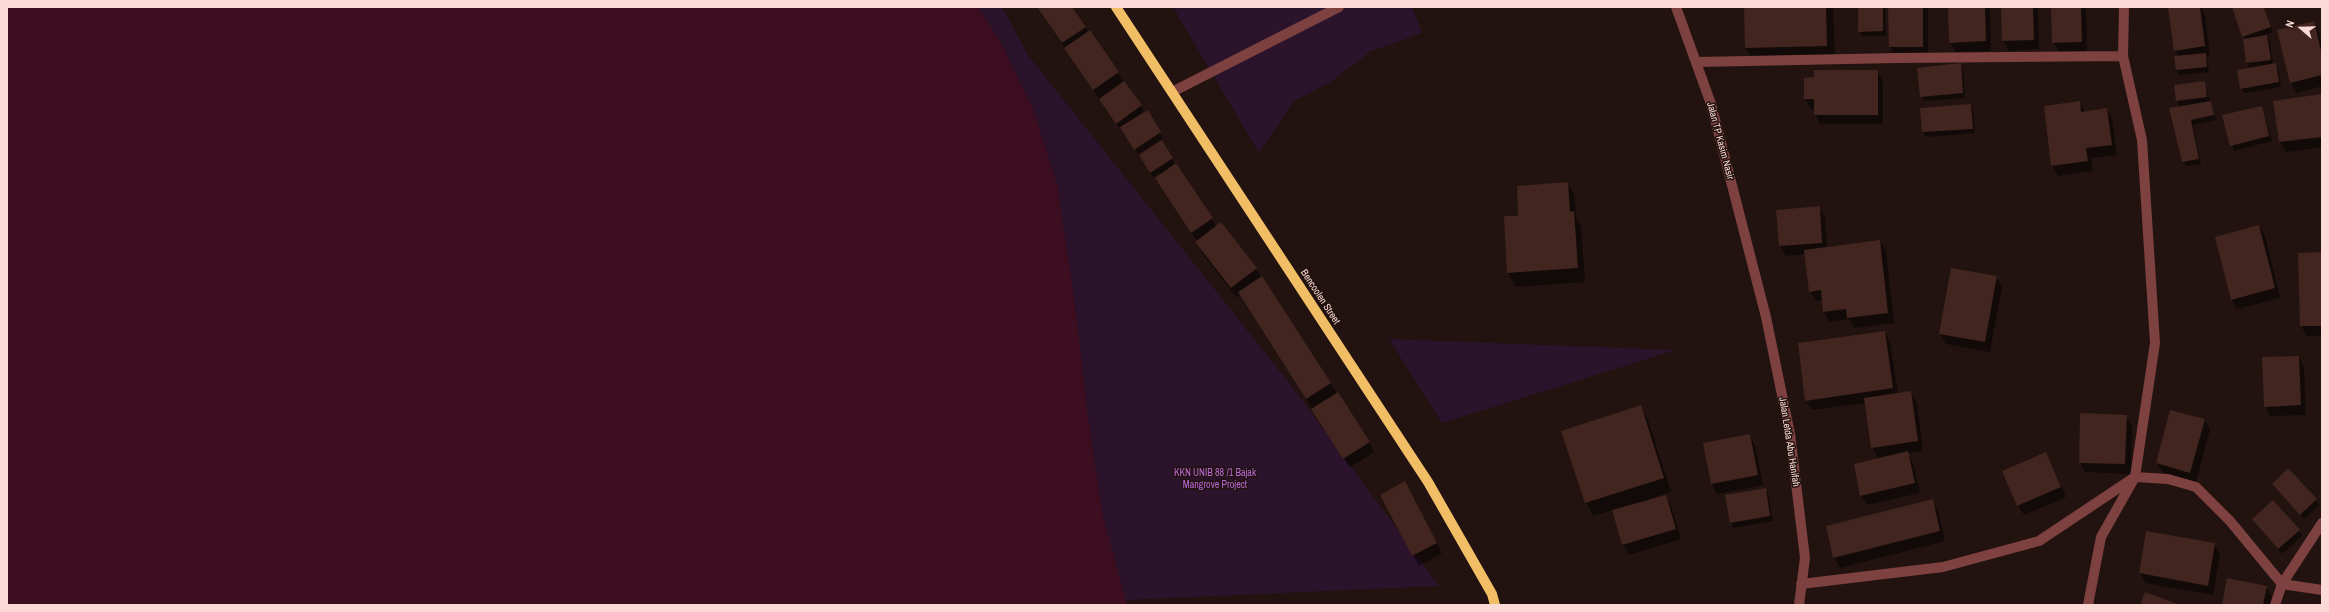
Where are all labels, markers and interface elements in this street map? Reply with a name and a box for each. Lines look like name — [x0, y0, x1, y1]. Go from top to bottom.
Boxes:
north arrow — [2281, 8, 2321, 48]
text: N — [2282, 18, 2297, 29]
street label: Jalan TP Kasim Nasir — [1704, 101, 1736, 181]
street label: Bencoolen Street — [1298, 267, 1342, 327]
street label: Jalan Letda Abu Hanifah — [1776, 396, 1802, 488]
park label: KKN UNIB 88 /1 Bajak Mangrove Project — [1174, 467, 1256, 490]

